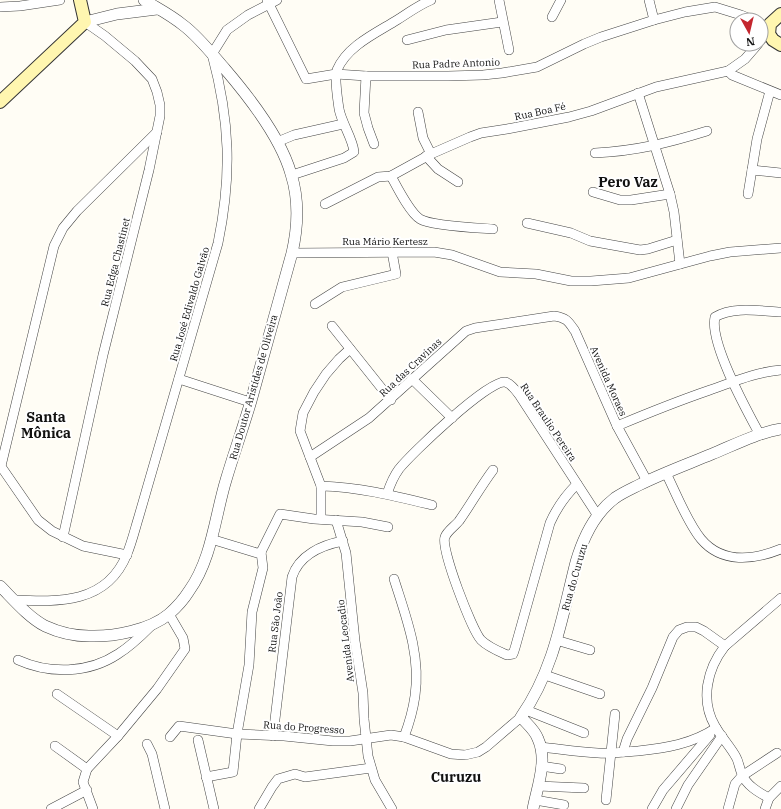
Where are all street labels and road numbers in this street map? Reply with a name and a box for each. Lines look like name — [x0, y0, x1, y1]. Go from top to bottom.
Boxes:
street label: Rua Padre Antonio — [412, 55, 501, 72]
street label: Rua Boa Fé — [513, 100, 567, 123]
street label: Rua Edga Chastinet — [98, 216, 133, 308]
street label: Rua Mário Kertesz — [342, 235, 428, 248]
street label: Rua José Edivaldo Galvão — [167, 245, 212, 363]
street label: Rua Doutor Aristídes de Oliveira — [226, 312, 281, 461]
street label: Rua das Cravinas — [376, 335, 444, 400]
street label: Avenida Moraes — [587, 344, 630, 418]
street label: Rua Braulio Pereira — [518, 381, 580, 464]
street label: Rua do Curuzu — [559, 542, 590, 612]
street label: Rua São João — [265, 591, 286, 653]
street label: Avenida Leocadio — [334, 599, 357, 683]
street label: Rua do Progresso — [263, 718, 345, 737]

